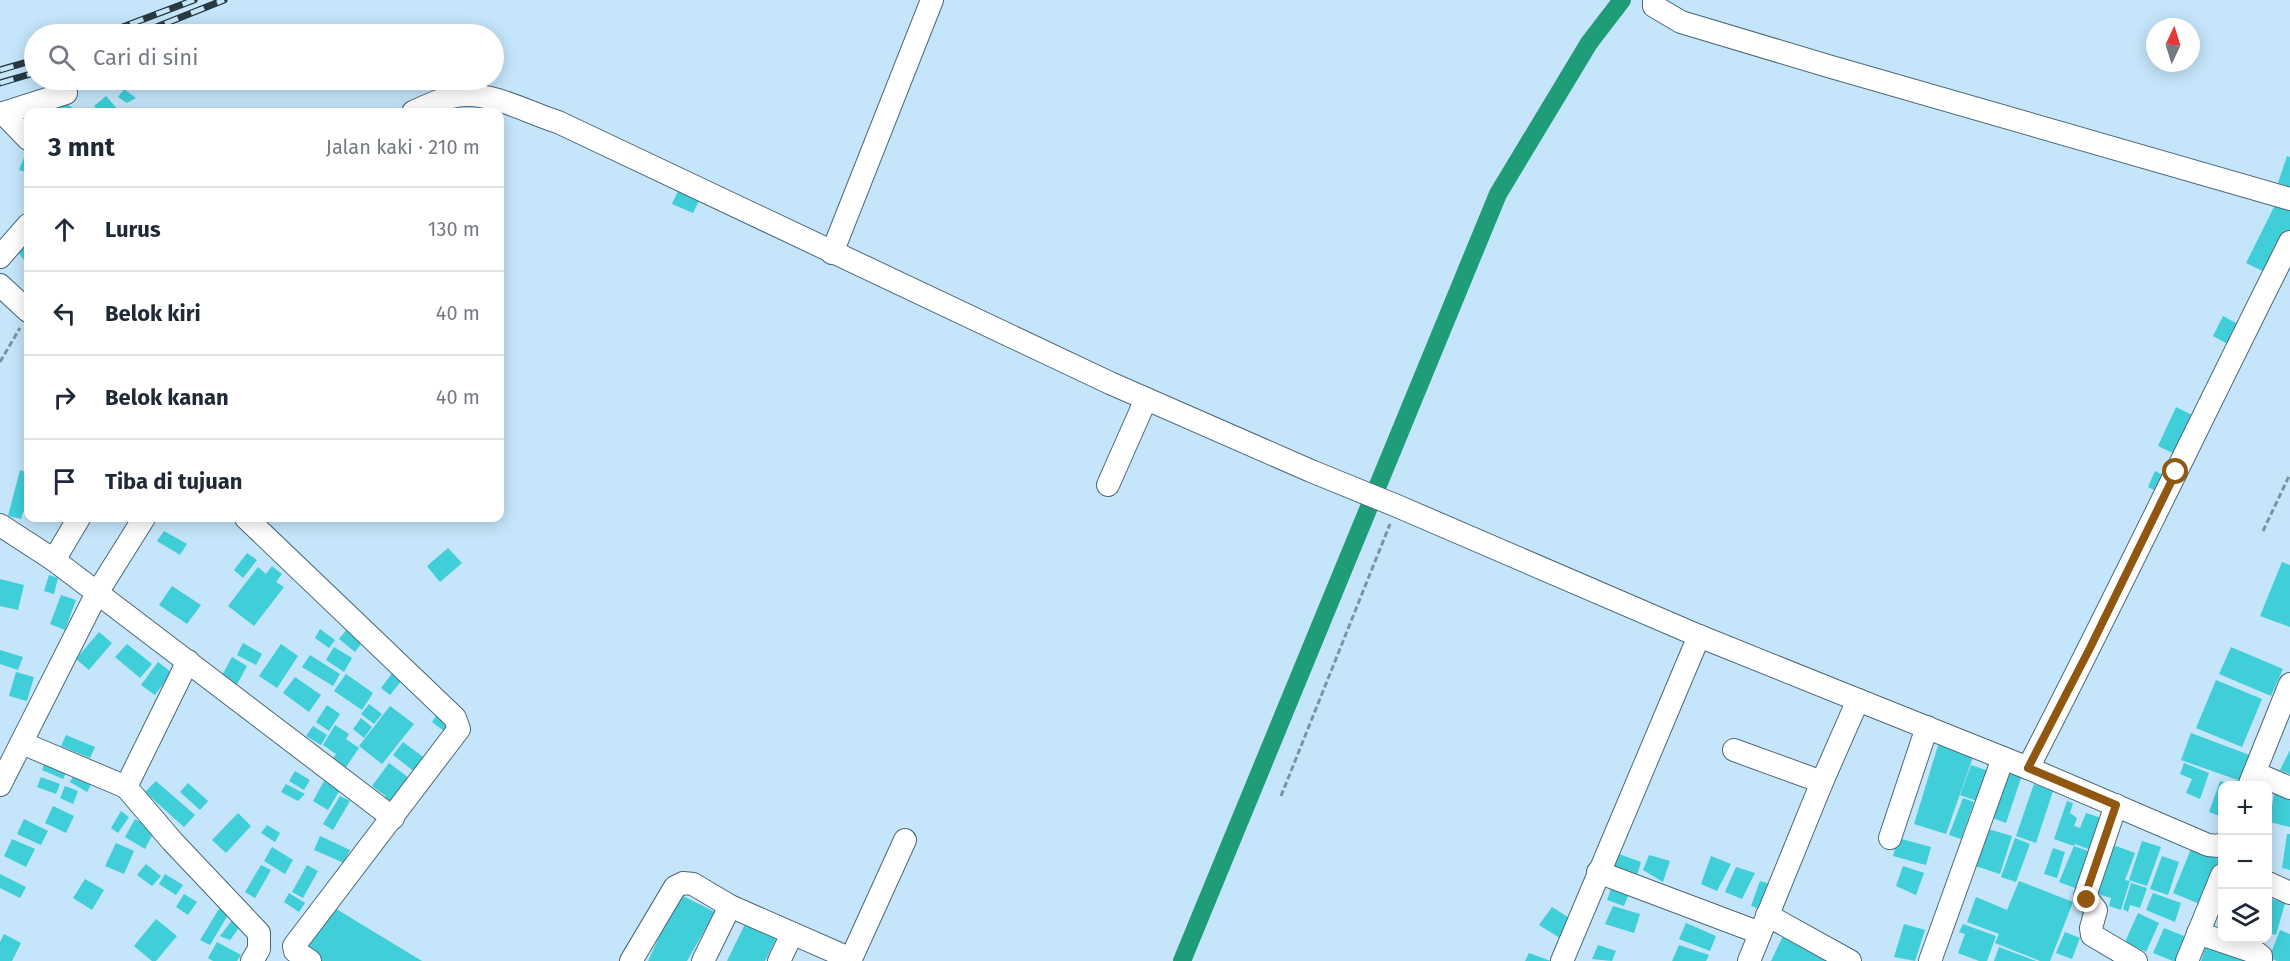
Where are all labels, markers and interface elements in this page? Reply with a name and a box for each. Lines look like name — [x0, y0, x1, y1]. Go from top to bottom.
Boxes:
north arrow — [2146, 18, 2200, 72]
search box — [24, 24, 504, 90]
icon: search — [45, 41, 78, 74]
text: Cari di sini — [93, 44, 198, 71]
text: 3 mnt — [48, 132, 115, 163]
text: Jalan kaki · 210 m — [326, 135, 480, 159]
icon: ahead — [48, 213, 81, 246]
text: Lurus — [105, 216, 161, 243]
text: 130 m — [428, 217, 480, 241]
icon: left — [48, 297, 81, 330]
text: Belok kiri — [105, 300, 201, 327]
text: 40 m — [436, 301, 480, 325]
icon: right — [48, 381, 81, 414]
text: Belok kanan — [105, 384, 229, 411]
text: 40 m — [436, 385, 480, 409]
route start — [2162, 458, 2188, 484]
icon: arrive — [48, 465, 81, 498]
text: Tiba di tujuan — [105, 468, 242, 495]
map controls — [2218, 781, 2272, 943]
button: + — [2218, 781, 2272, 835]
button: − — [2218, 835, 2272, 889]
route end — [2073, 886, 2099, 912]
button: layers — [2218, 889, 2272, 943]

